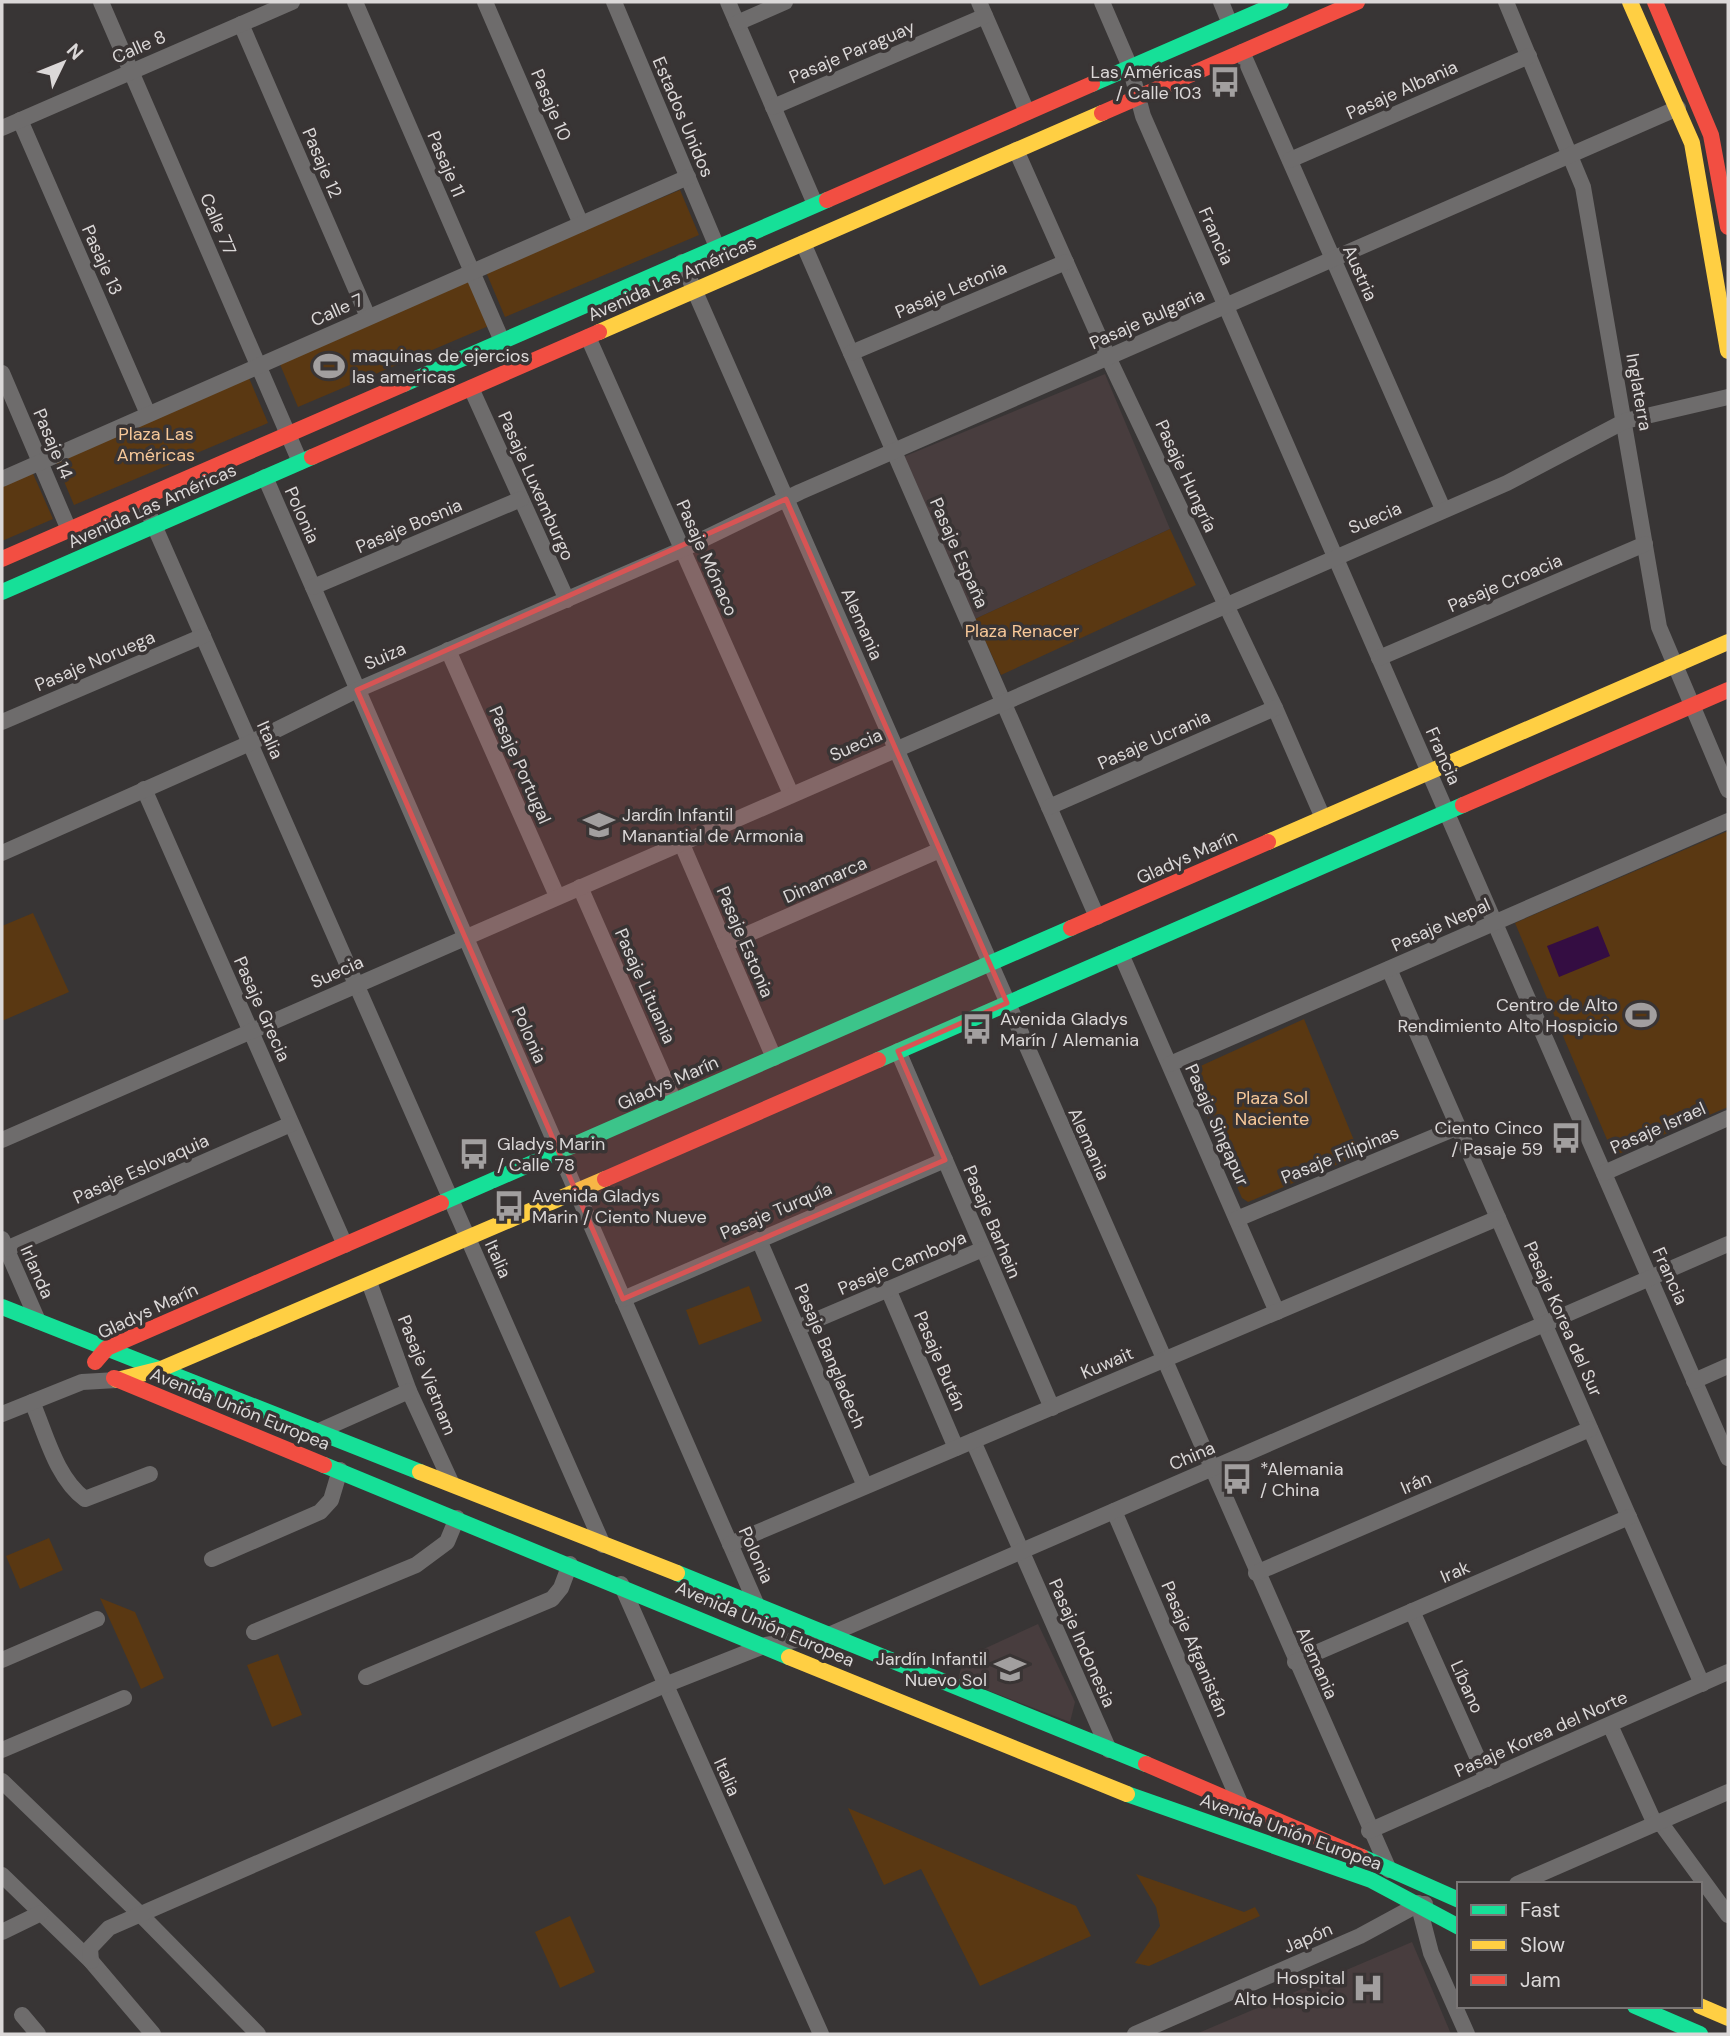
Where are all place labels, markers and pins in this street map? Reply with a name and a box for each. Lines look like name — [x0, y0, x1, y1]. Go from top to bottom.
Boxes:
place label: Las Américas / Calle 103 — [1091, 60, 1202, 105]
bus stop icon: Las Américas / Calle 103 — [1208, 65, 1242, 99]
place label: maquinas de ejercios las americas — [352, 344, 529, 389]
sports icon: maquinas de ejercios las americas — [312, 349, 346, 383]
place label: Jardín Infantil Manantial de Armonia — [622, 803, 803, 848]
school or university icon: Jardín Infantil Manantial de Armonia — [582, 808, 616, 842]
place label: Centro de Alto Rendimiento Alto Hospicio — [1397, 993, 1618, 1038]
sports icon: Centro de Alto Rendimiento Alto Hospicio — [1624, 998, 1658, 1032]
place label: Avenida Gladys Marín / Alemania — [1000, 1007, 1139, 1052]
bus stop icon: Avenida Gladys Marín / Alemania — [960, 1012, 994, 1046]
place label: Ciento Cinco / Pasaje 59 — [1434, 1116, 1543, 1161]
bus stop icon: Ciento Cinco / Pasaje 59 — [1549, 1121, 1583, 1155]
place label: Gladys Marin / Calle 78 — [497, 1132, 605, 1177]
bus stop icon: Gladys Marin / Calle 78 — [457, 1137, 491, 1171]
place label: Avenida Gladys Marin / Ciento Nueve — [532, 1184, 707, 1229]
bus stop icon: Avenida Gladys Marin / Ciento Nueve — [492, 1189, 526, 1223]
place label: *Alemania / China — [1260, 1457, 1343, 1502]
bus stop icon: *Alemania / China — [1220, 1462, 1254, 1496]
place label: Jardín Infantil Nuevo Sol — [876, 1647, 987, 1692]
school or university icon: Jardín Infantil Nuevo Sol — [993, 1652, 1027, 1686]
place label: Hospital Alto Hospicio — [1234, 1966, 1345, 2011]
hospital icon: Hospital Alto Hospicio — [1351, 1971, 1385, 2005]

